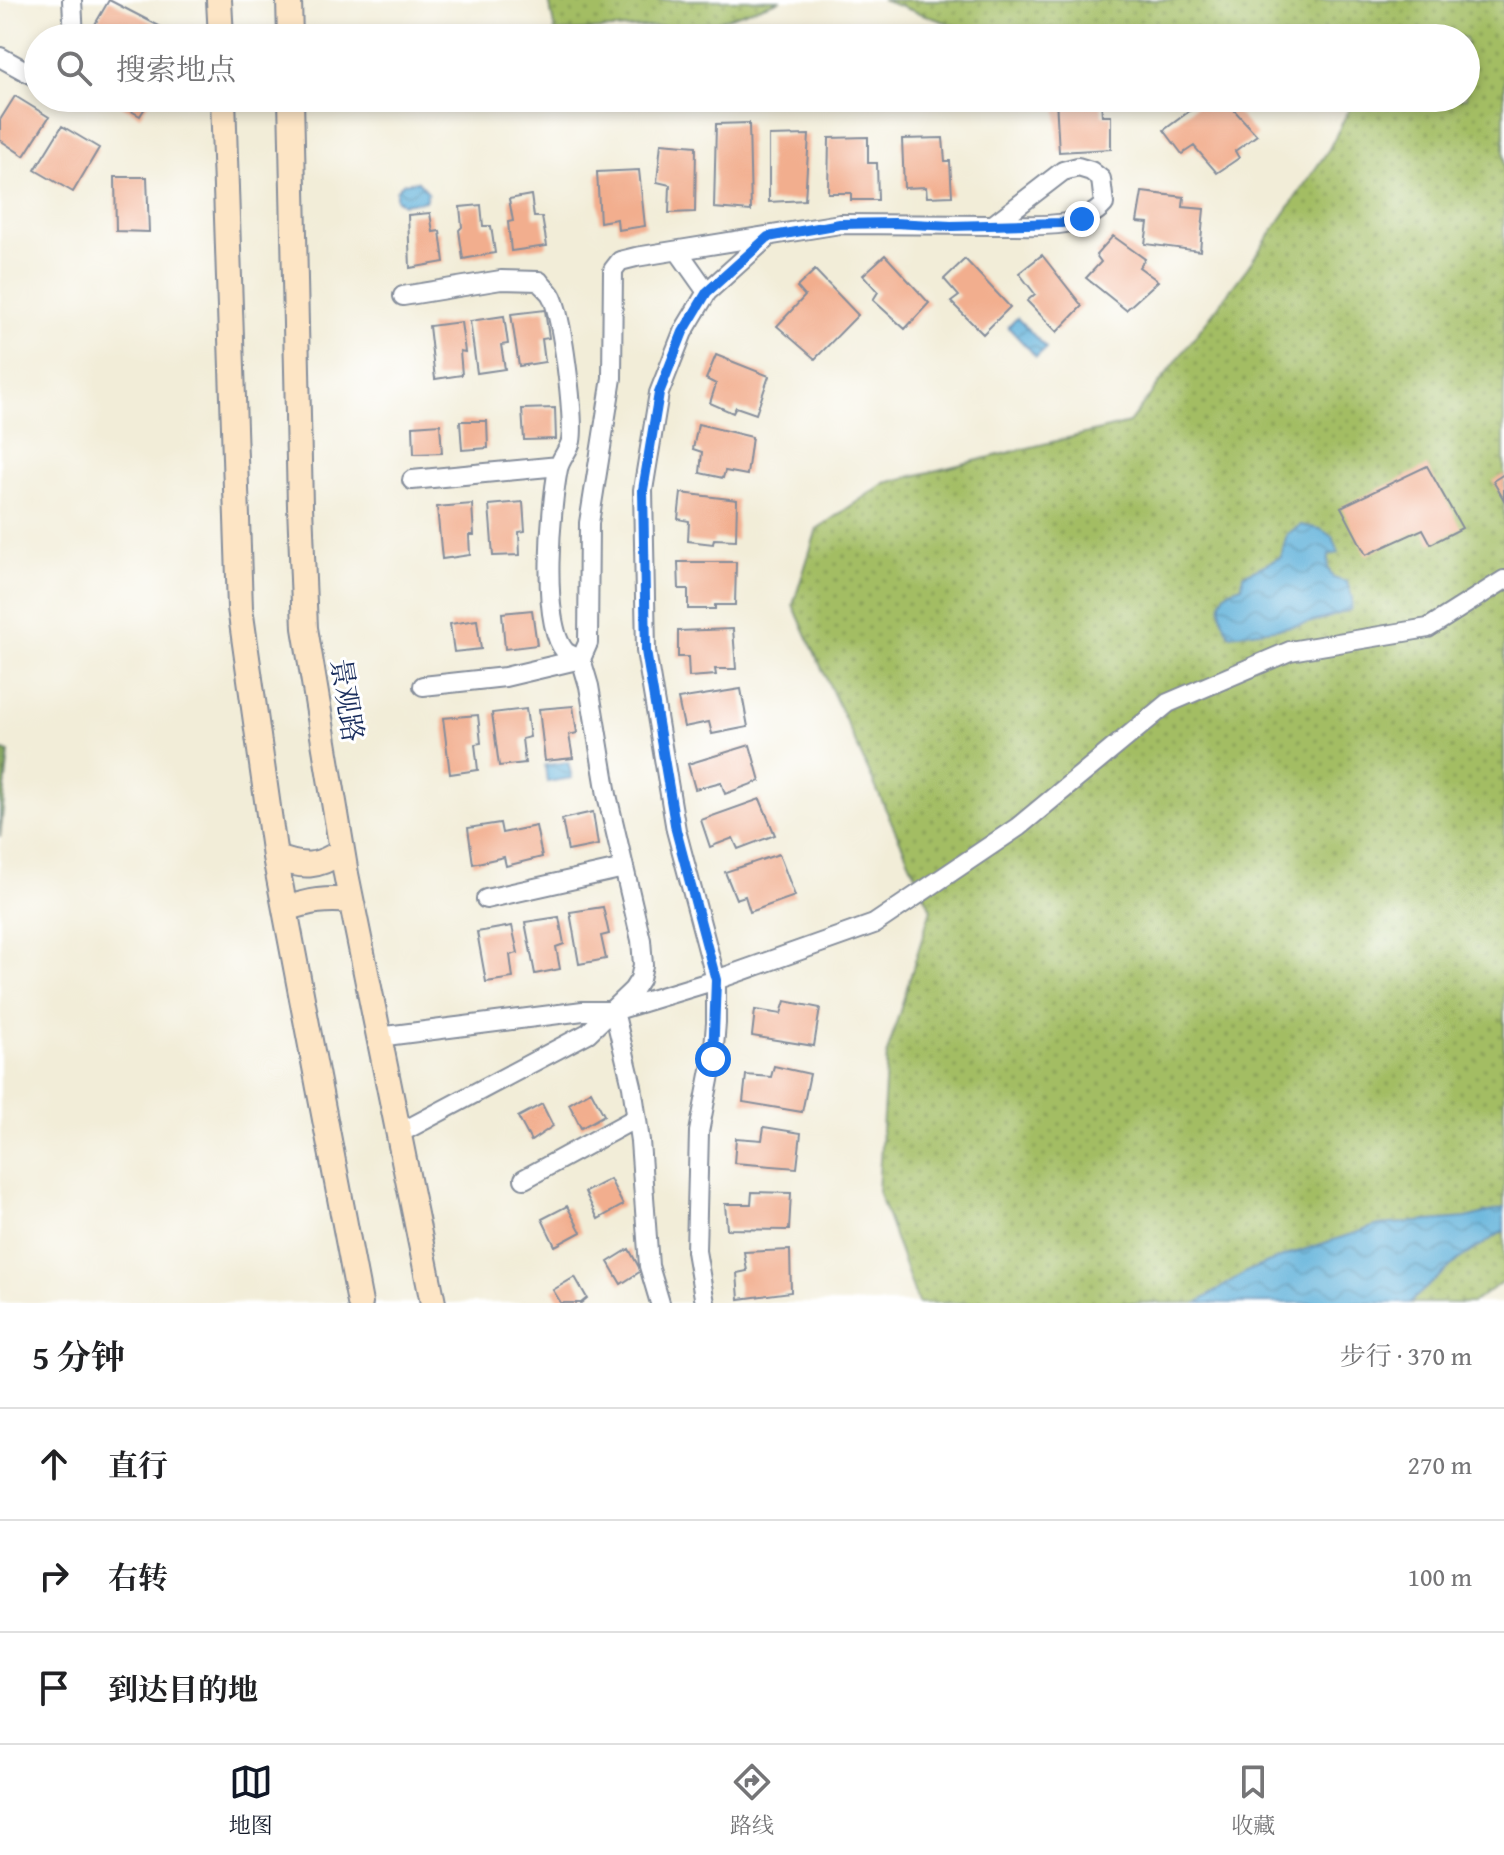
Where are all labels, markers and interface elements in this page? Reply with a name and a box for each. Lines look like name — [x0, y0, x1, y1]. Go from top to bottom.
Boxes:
search box — [24, 24, 1480, 112]
icon: search — [52, 46, 96, 90]
text: 搜索地点 — [116, 47, 236, 91]
route end — [1064, 201, 1100, 237]
street label: 景观路 — [321, 655, 375, 745]
route start — [695, 1041, 731, 1077]
text: 5 分钟 — [32, 1332, 125, 1381]
text: 步行 · 370 m — [1340, 1336, 1472, 1375]
icon: ahead — [32, 1442, 76, 1486]
text: 直行 — [108, 1443, 168, 1487]
text: 270 m — [1407, 1445, 1472, 1484]
icon: right — [32, 1554, 76, 1598]
text: 右转 — [108, 1555, 168, 1599]
text: 100 m — [1407, 1557, 1472, 1596]
icon: arrive — [32, 1666, 76, 1710]
text: 到达目的地 — [108, 1667, 258, 1711]
tab: 地图 — [229, 1760, 273, 1841]
tab: 路线 — [730, 1760, 774, 1841]
tab: 收藏 — [1231, 1760, 1275, 1841]

